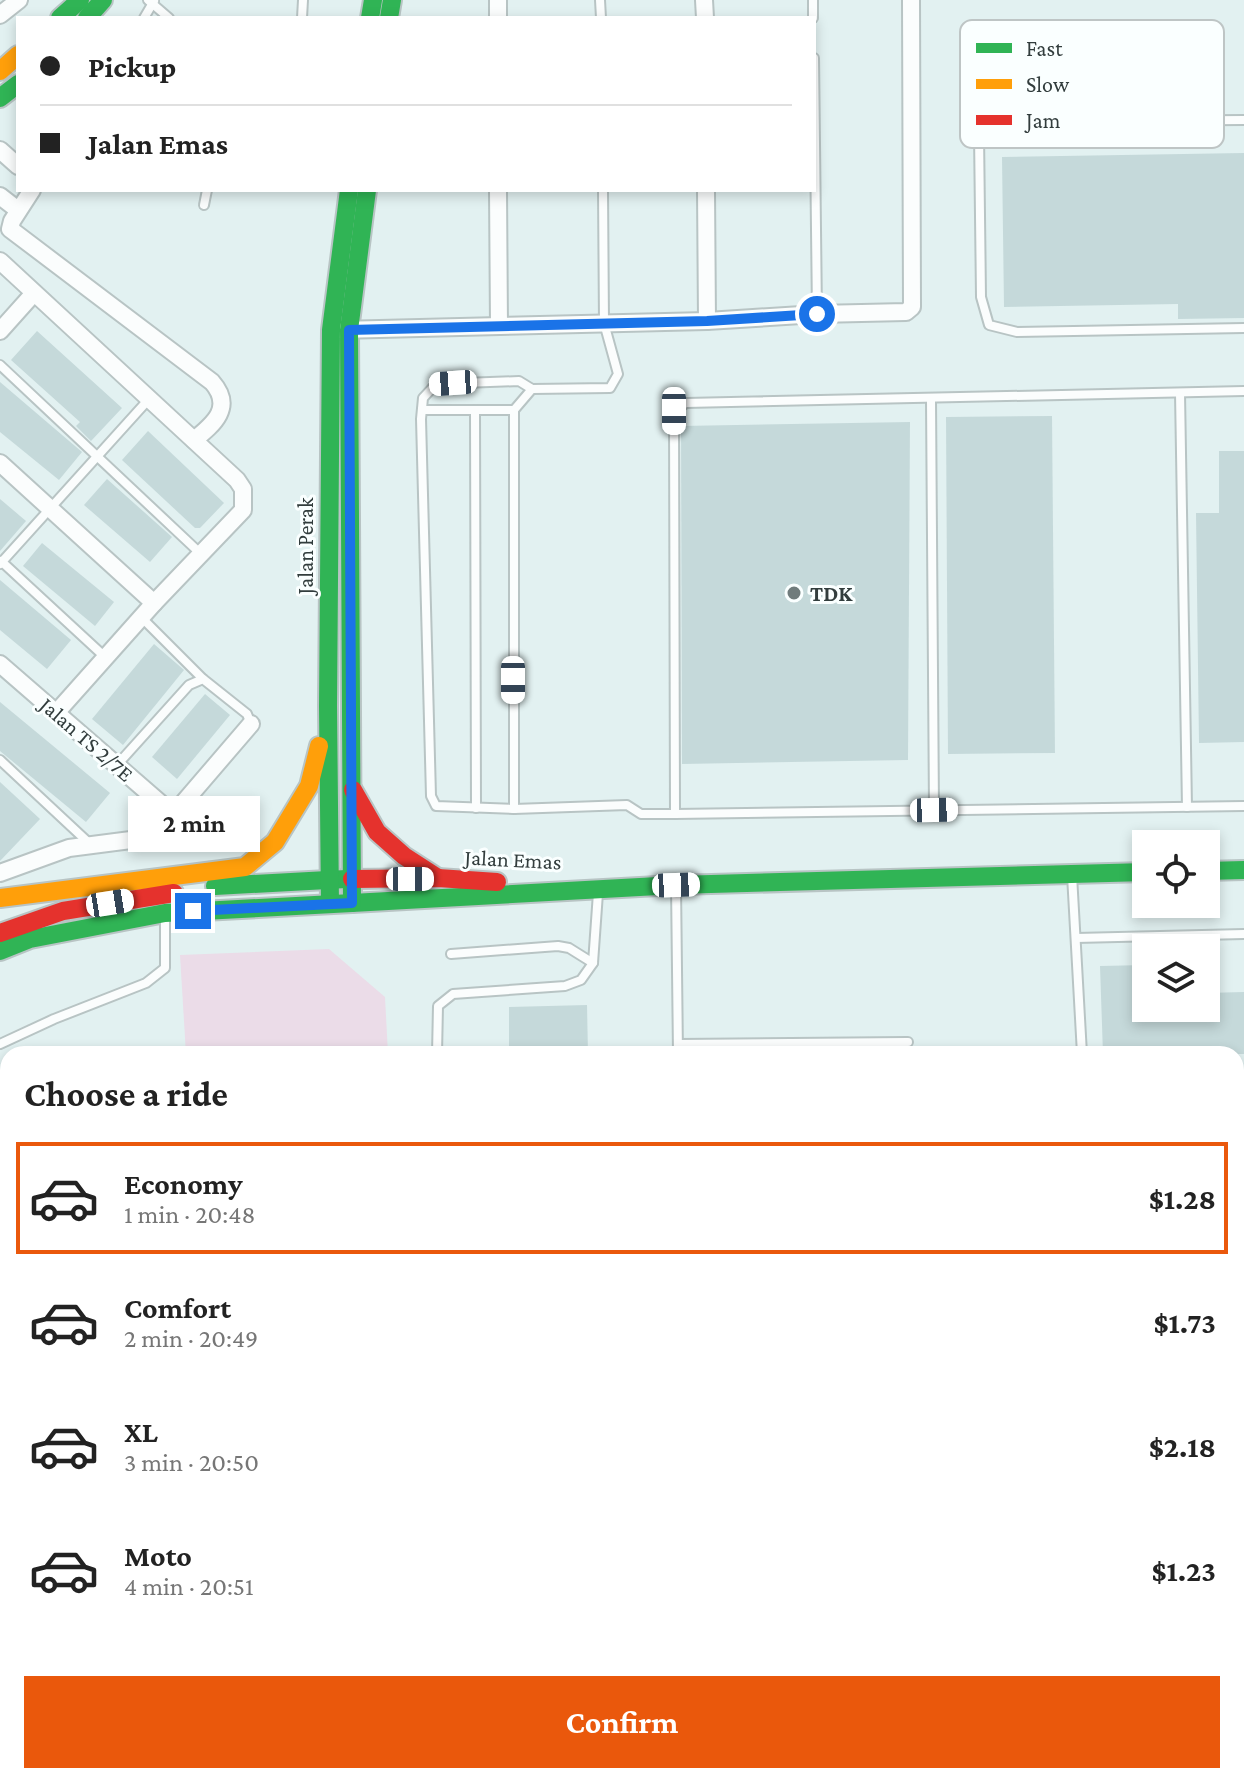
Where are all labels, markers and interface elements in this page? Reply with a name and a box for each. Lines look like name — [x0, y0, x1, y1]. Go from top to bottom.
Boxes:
legend — [960, 20, 1224, 148]
text: Fast — [1026, 36, 1063, 61]
text: Pickup — [88, 50, 176, 83]
text: Slow — [1026, 72, 1070, 97]
text: Jam — [1024, 108, 1061, 133]
text: Jalan Emas — [88, 127, 228, 160]
route start — [799, 296, 835, 332]
car — [428, 369, 478, 397]
car — [662, 387, 686, 435]
street label: Jalan Perak — [293, 497, 318, 596]
place label: TDK — [810, 581, 853, 606]
marker: TDK — [785, 584, 803, 602]
car — [501, 656, 525, 704]
street label: Jalan TS 2/7E — [34, 691, 138, 787]
callout: 2 min — [127, 795, 259, 851]
car — [910, 798, 958, 822]
text: 2 min — [163, 809, 225, 838]
map controls — [1132, 830, 1220, 1022]
button: locate — [1132, 830, 1220, 918]
street label: Jalan Emas — [462, 844, 562, 875]
car — [386, 867, 434, 891]
car — [652, 872, 700, 898]
car — [84, 887, 136, 919]
route end — [175, 893, 211, 929]
button: layers — [1132, 934, 1220, 1022]
text: Choose a ride — [24, 1074, 228, 1114]
icon: car — [28, 1162, 100, 1234]
text: Economy — [124, 1167, 243, 1200]
text: $1.28 — [1149, 1182, 1216, 1215]
text: 1 min · 20:48 — [124, 1200, 255, 1229]
icon: car — [28, 1286, 100, 1358]
text: Comfort — [124, 1291, 231, 1324]
text: $1.73 — [1153, 1306, 1216, 1339]
text: 2 min · 20:49 — [124, 1324, 258, 1353]
icon: car — [28, 1410, 100, 1482]
text: XL — [124, 1415, 158, 1448]
text: $2.18 — [1149, 1430, 1216, 1463]
text: 3 min · 20:50 — [124, 1448, 259, 1477]
icon: car — [28, 1534, 100, 1606]
text: Moto — [124, 1539, 192, 1572]
text: $1.23 — [1151, 1554, 1216, 1587]
text: 4 min · 20:51 — [124, 1572, 254, 1601]
button: Confirm — [24, 1676, 1220, 1768]

